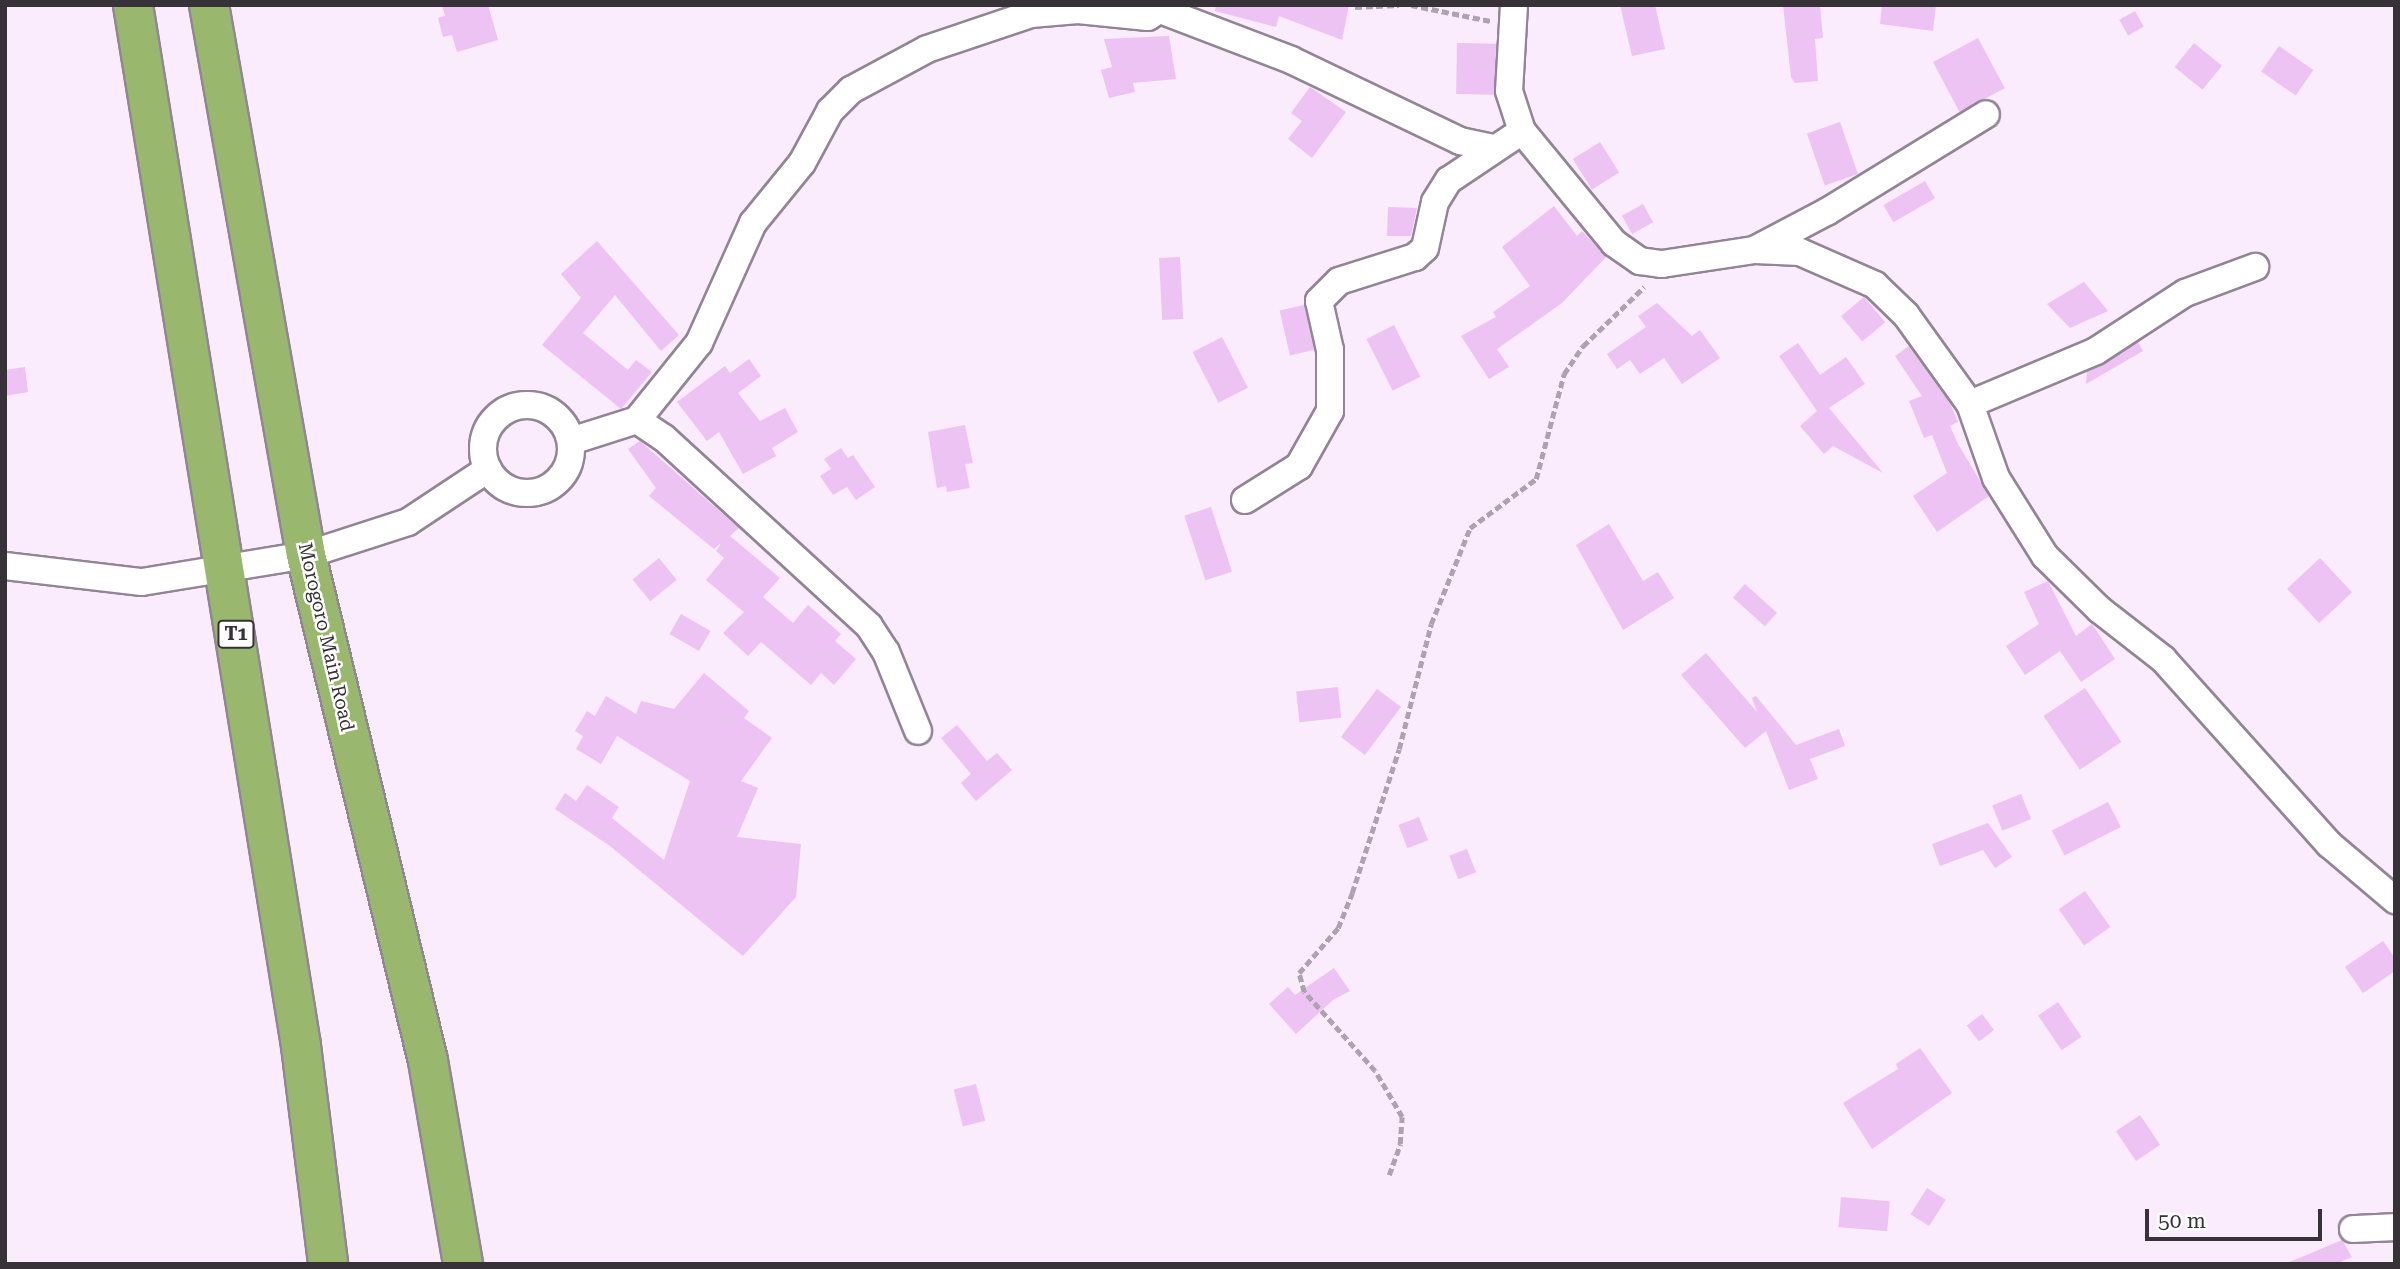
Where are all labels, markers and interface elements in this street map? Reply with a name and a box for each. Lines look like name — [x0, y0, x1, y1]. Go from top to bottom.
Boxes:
street label: Morogoro Main Road — [293, 540, 359, 734]
road number: T1 — [217, 620, 255, 648]
scale bar — [2148, 1196, 2325, 1240]
text: 50 m — [2158, 1209, 2206, 1233]

